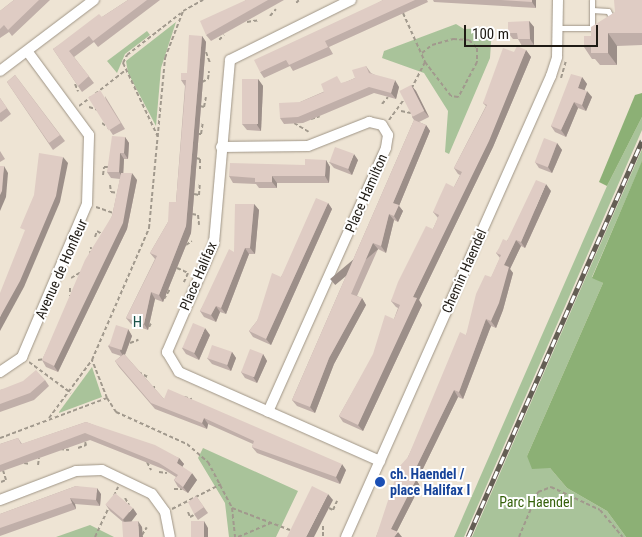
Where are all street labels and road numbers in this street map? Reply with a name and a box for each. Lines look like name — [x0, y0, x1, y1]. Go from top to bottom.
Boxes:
street label: Place Hamilton — [341, 151, 391, 235]
street label: Avenue de Honfleur — [31, 217, 91, 321]
street label: Chemin Haendel — [438, 226, 490, 316]
street label: Place Halifax — [176, 239, 220, 313]

